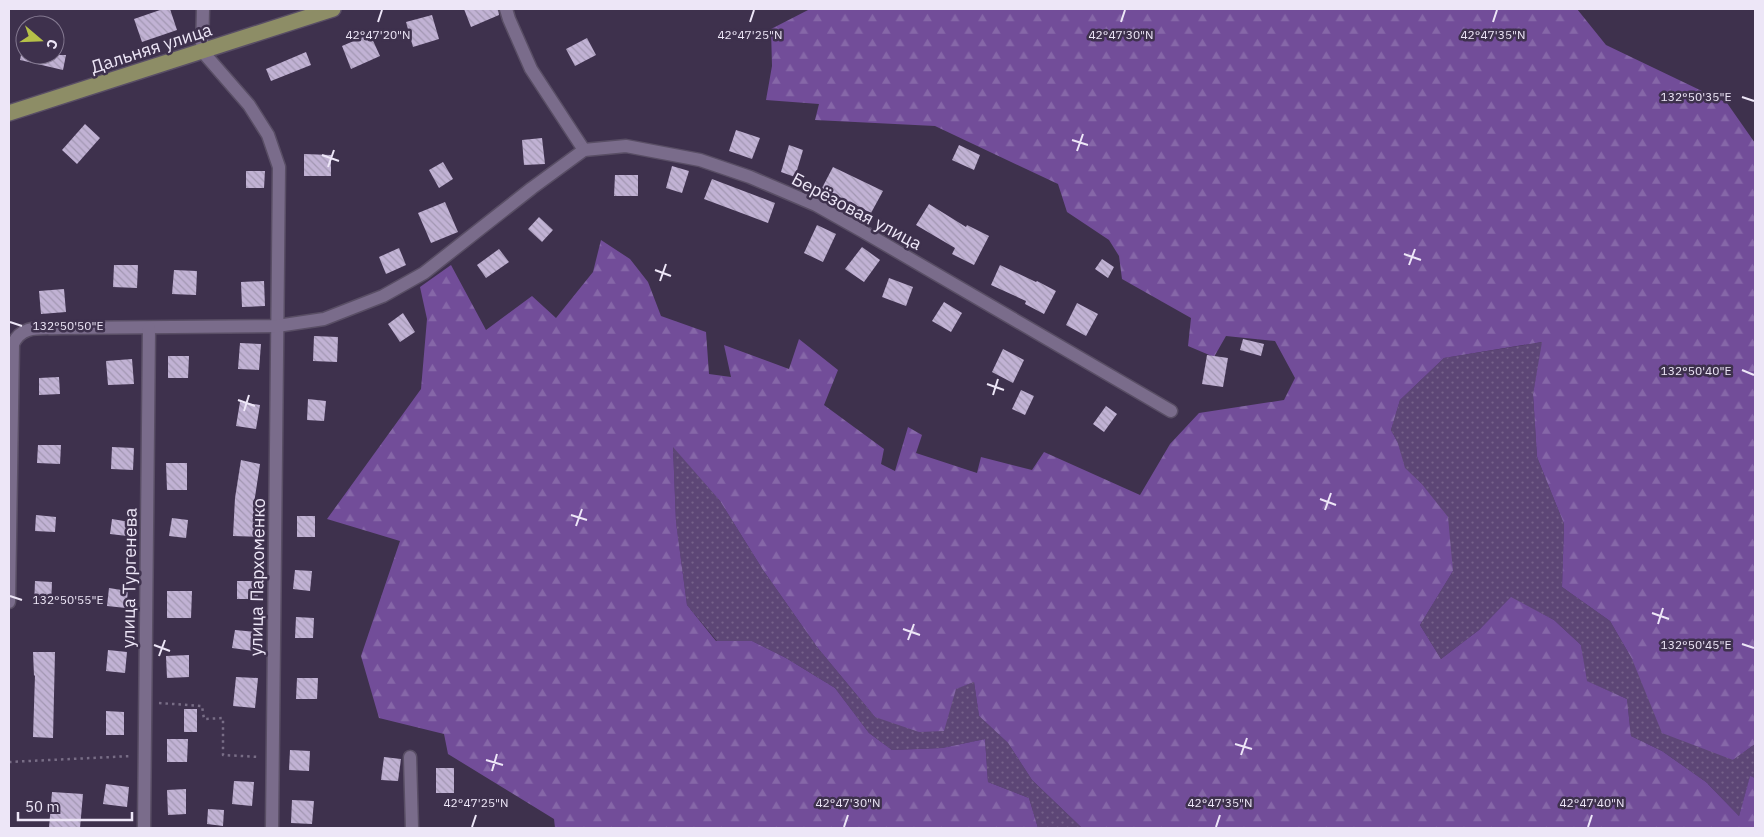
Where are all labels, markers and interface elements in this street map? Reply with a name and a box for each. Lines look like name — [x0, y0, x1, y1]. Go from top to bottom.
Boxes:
north arrow — [15, 15, 65, 65]
street label: Дальняя улица — [87, 17, 215, 78]
text: 42°47'20"N — [345, 27, 411, 42]
text: 42°47'25"N — [717, 27, 783, 42]
text: 42°47'30"N — [1088, 27, 1154, 42]
text: 42°47'35"N — [1460, 27, 1526, 42]
text: С — [42, 37, 62, 51]
text: 132°50'35"E — [1661, 89, 1731, 104]
street label: Берёзовая улица — [788, 167, 926, 255]
text: 132°50'50"E — [33, 318, 103, 333]
text: 132°50'40"E — [1661, 363, 1731, 378]
street label: улица Пархоменко — [244, 498, 270, 656]
street label: улица Тургенева — [116, 507, 142, 648]
text: 132°50'55"E — [33, 592, 103, 607]
text: 132°50'45"E — [1661, 637, 1731, 652]
scale bar — [18, 790, 131, 822]
text: 42°47'25"N — [443, 795, 509, 810]
text: 42°47'30"N — [815, 795, 881, 810]
text: 42°47'35"N — [1187, 795, 1253, 810]
text: 42°47'40"N — [1559, 795, 1625, 810]
text: 50 m — [25, 797, 60, 816]

